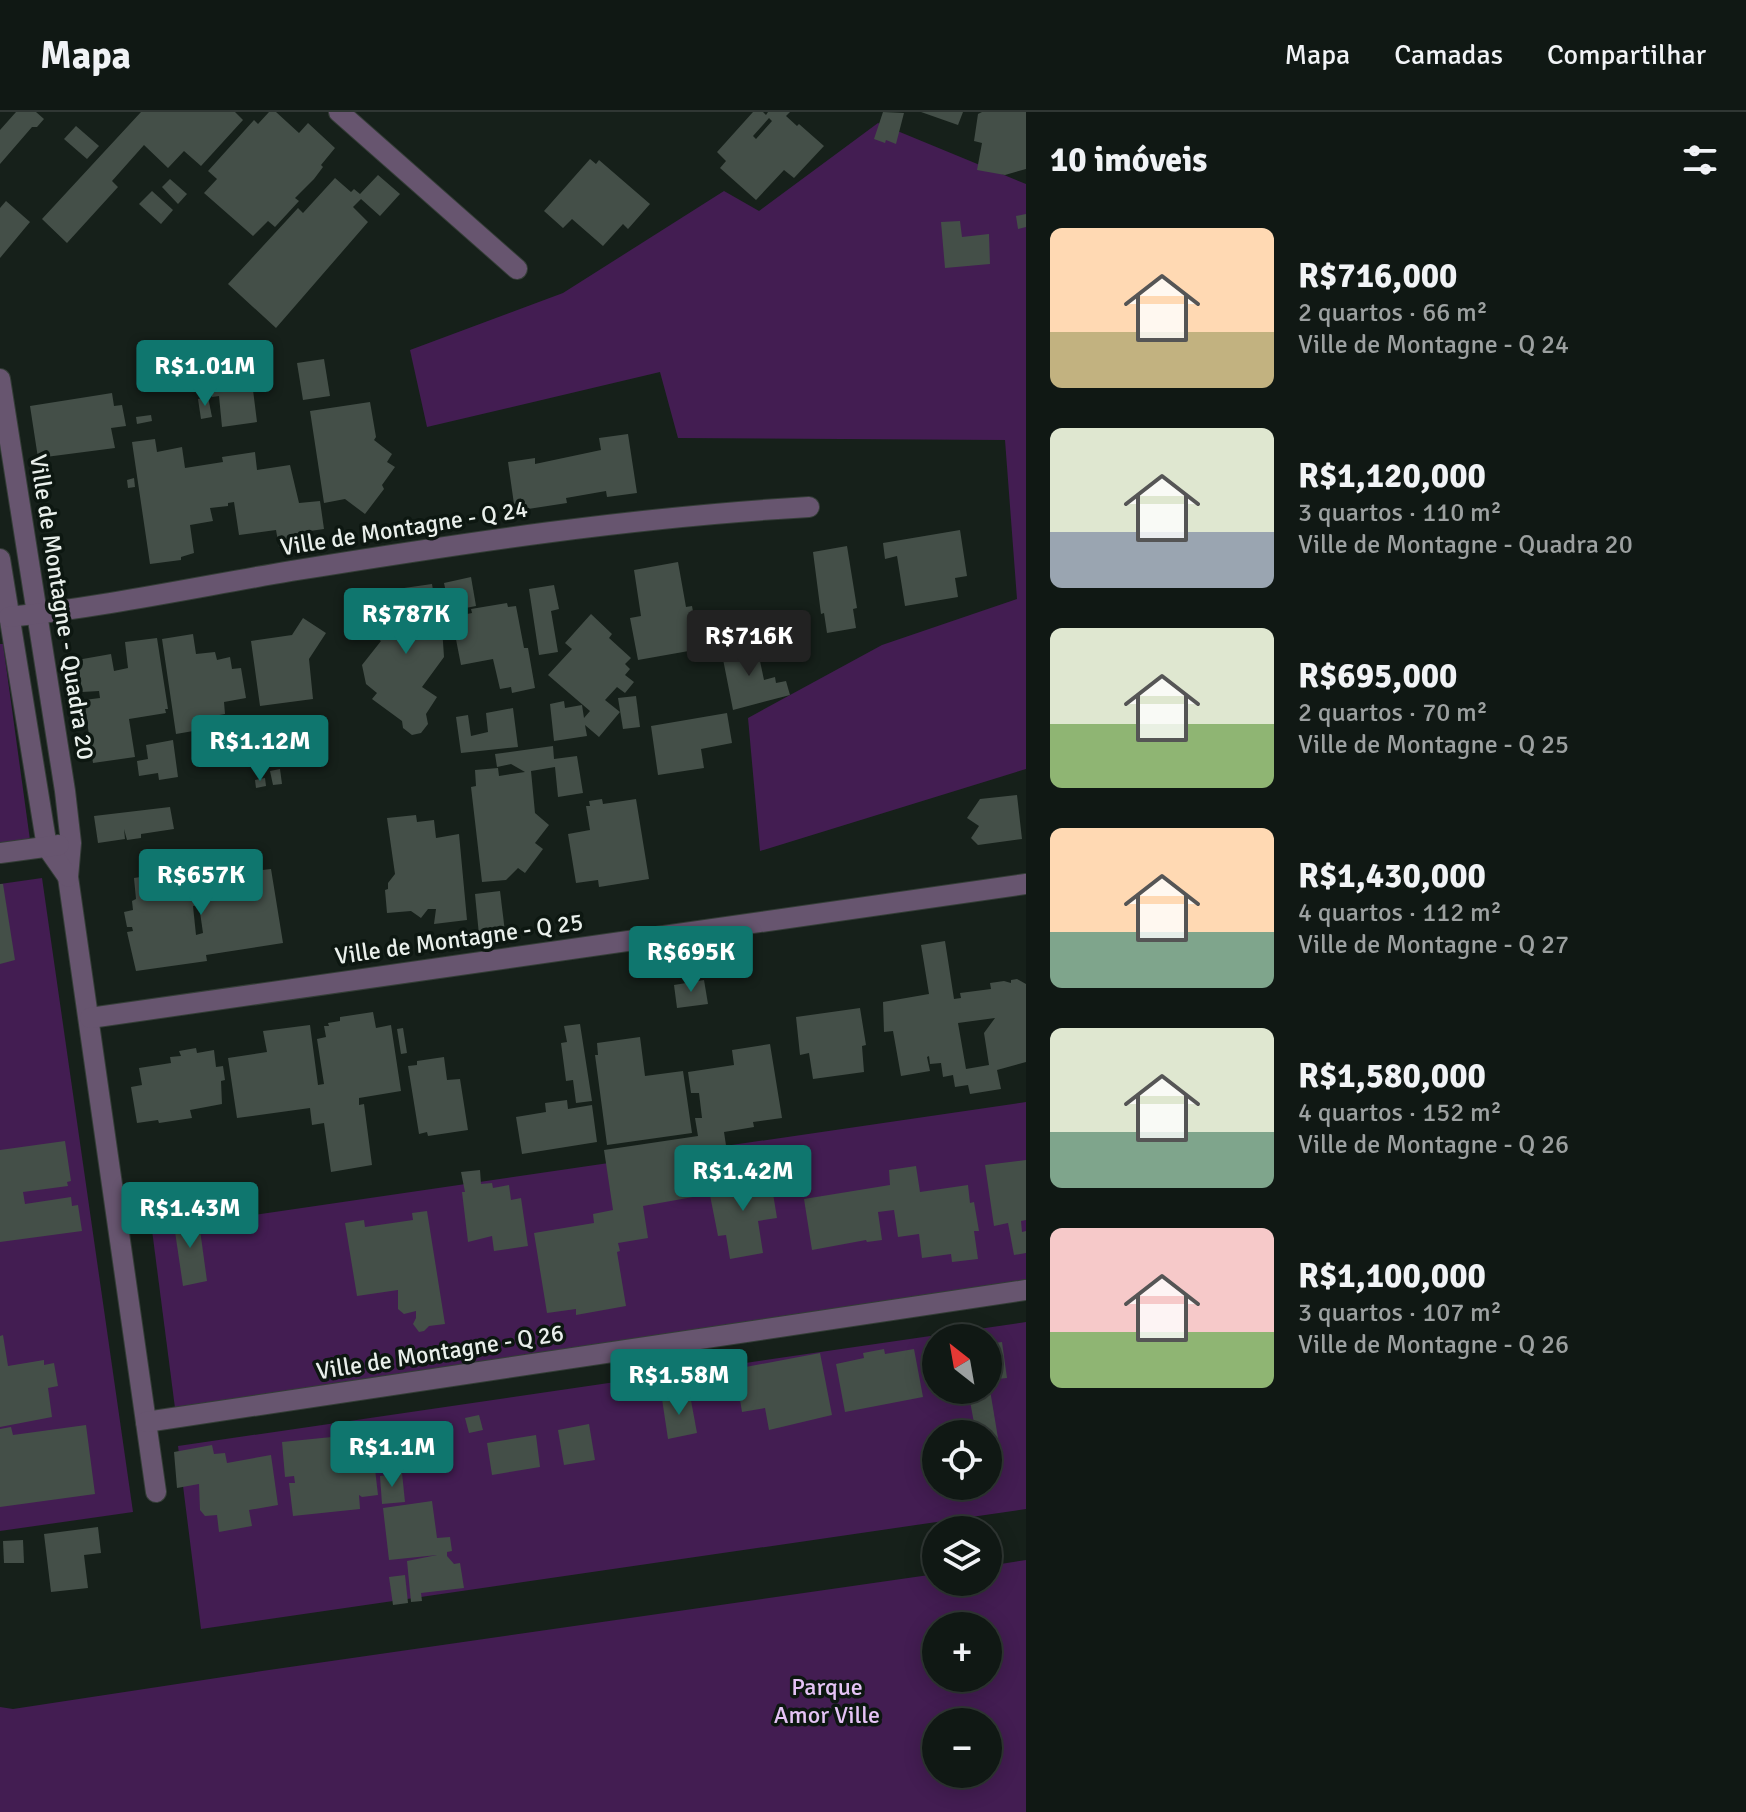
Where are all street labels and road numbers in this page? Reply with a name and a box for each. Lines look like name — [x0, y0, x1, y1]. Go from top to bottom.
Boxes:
street label: Ville de Montagne - Quadra 20 — [23, 452, 101, 762]
street label: Ville de Montagne - Q 24 — [278, 494, 530, 562]
street label: Ville de Montagne - Q 25 — [333, 907, 585, 971]
street label: Ville de Montagne - Q 26 — [314, 1318, 566, 1386]

